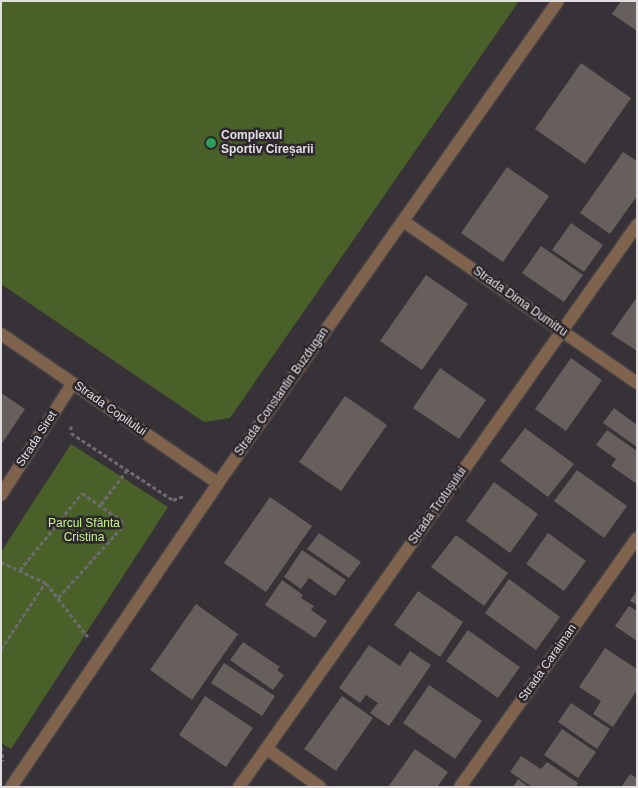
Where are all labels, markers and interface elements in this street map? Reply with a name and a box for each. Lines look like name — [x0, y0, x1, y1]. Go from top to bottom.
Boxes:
place label: Complexul Sportiv Cireșarii — [221, 129, 314, 157]
marker: Complexul Sportiv Cireșarii — [205, 137, 217, 149]
street label: Strada Dima Dumitru — [470, 264, 570, 340]
street label: Strada Constantin Buzdugan — [232, 325, 332, 459]
street label: Strada Copilului — [71, 379, 149, 439]
street label: Strada Siret — [14, 409, 60, 469]
street label: Strada Trotușului — [406, 465, 470, 547]
park label: Parcul Sfânta Cristina — [48, 517, 120, 545]
street label: Strada Caraiman — [516, 622, 580, 704]

